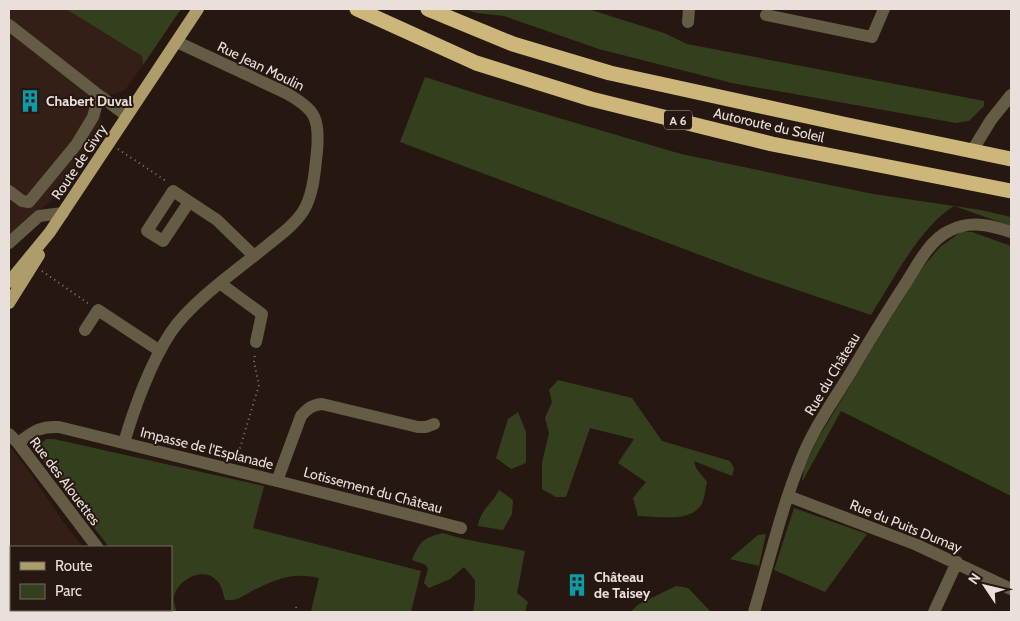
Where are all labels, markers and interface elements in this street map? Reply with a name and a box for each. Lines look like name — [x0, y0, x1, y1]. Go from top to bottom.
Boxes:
street label: Rue Jean Moulin — [215, 37, 308, 95]
building icon: Chabert Duval — [17, 88, 43, 114]
place label: Chabert Duval — [46, 92, 133, 110]
street label: Autoroute du Soleil — [712, 103, 827, 147]
road number: A 6 — [664, 110, 692, 130]
street label: Route de Givry — [47, 121, 111, 203]
street label: Rue du Château — [800, 330, 864, 418]
street label: Impasse de l'Esplanade — [139, 423, 275, 473]
street label: Rue des Alouettes — [26, 433, 104, 529]
street label: Lotissement du Château — [302, 463, 444, 517]
street label: Rue du Puits Dumay — [847, 495, 965, 557]
legend — [10, 546, 172, 611]
text: Route — [55, 557, 93, 575]
north arrow — [960, 561, 1010, 611]
place label: Château de Taisey — [594, 568, 651, 602]
text: N — [964, 569, 985, 588]
building icon: Château de Taisey — [564, 572, 590, 598]
text: Parc — [55, 582, 82, 600]

